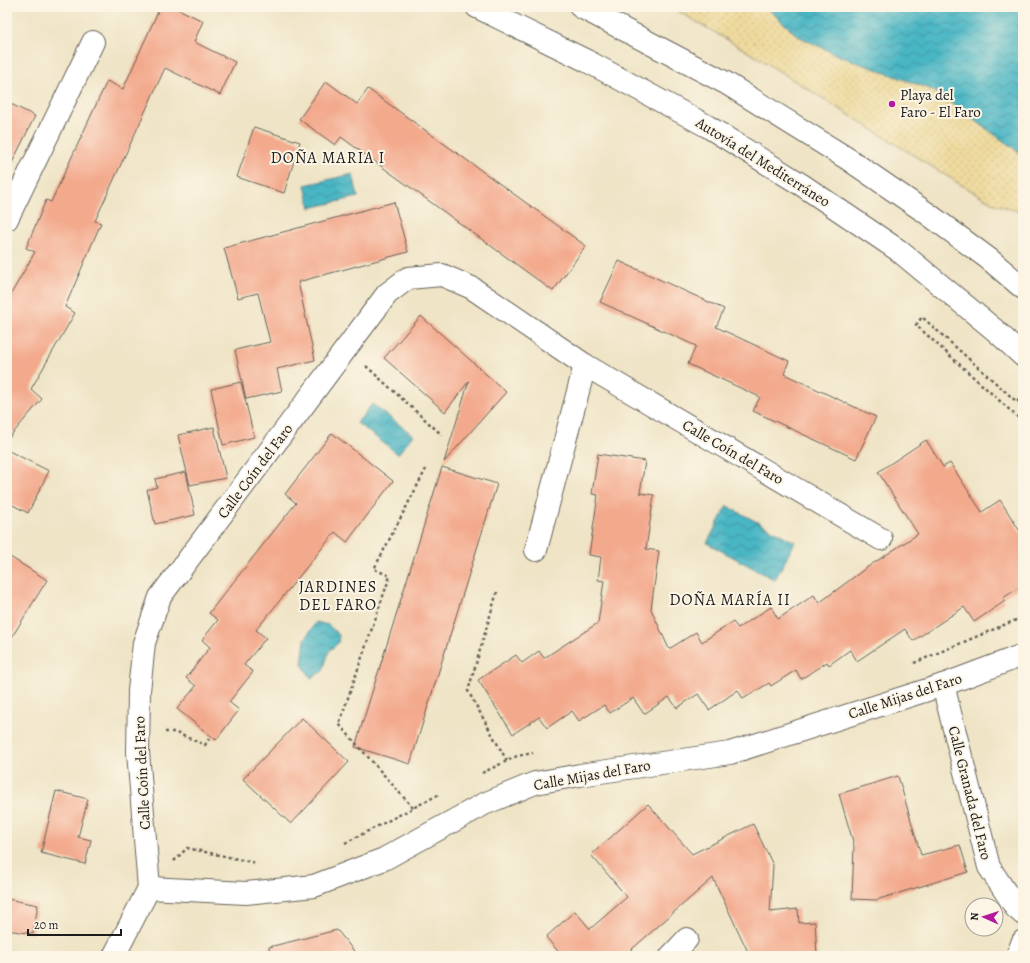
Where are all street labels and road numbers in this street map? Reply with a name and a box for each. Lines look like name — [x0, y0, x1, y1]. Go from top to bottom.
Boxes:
street label: Autovía del Mediterráneo — [691, 112, 834, 212]
street label: Calle Coín del Faro — [679, 415, 787, 489]
street label: Calle Coín del Faro — [213, 420, 297, 522]
street label: Calle Mijas del Faro — [846, 668, 964, 724]
street label: Calle Coín del Faro — [129, 716, 155, 830]
street label: Calle Granada del Faro — [944, 724, 996, 862]
street label: Calle Mijas del Faro — [532, 755, 652, 795]

